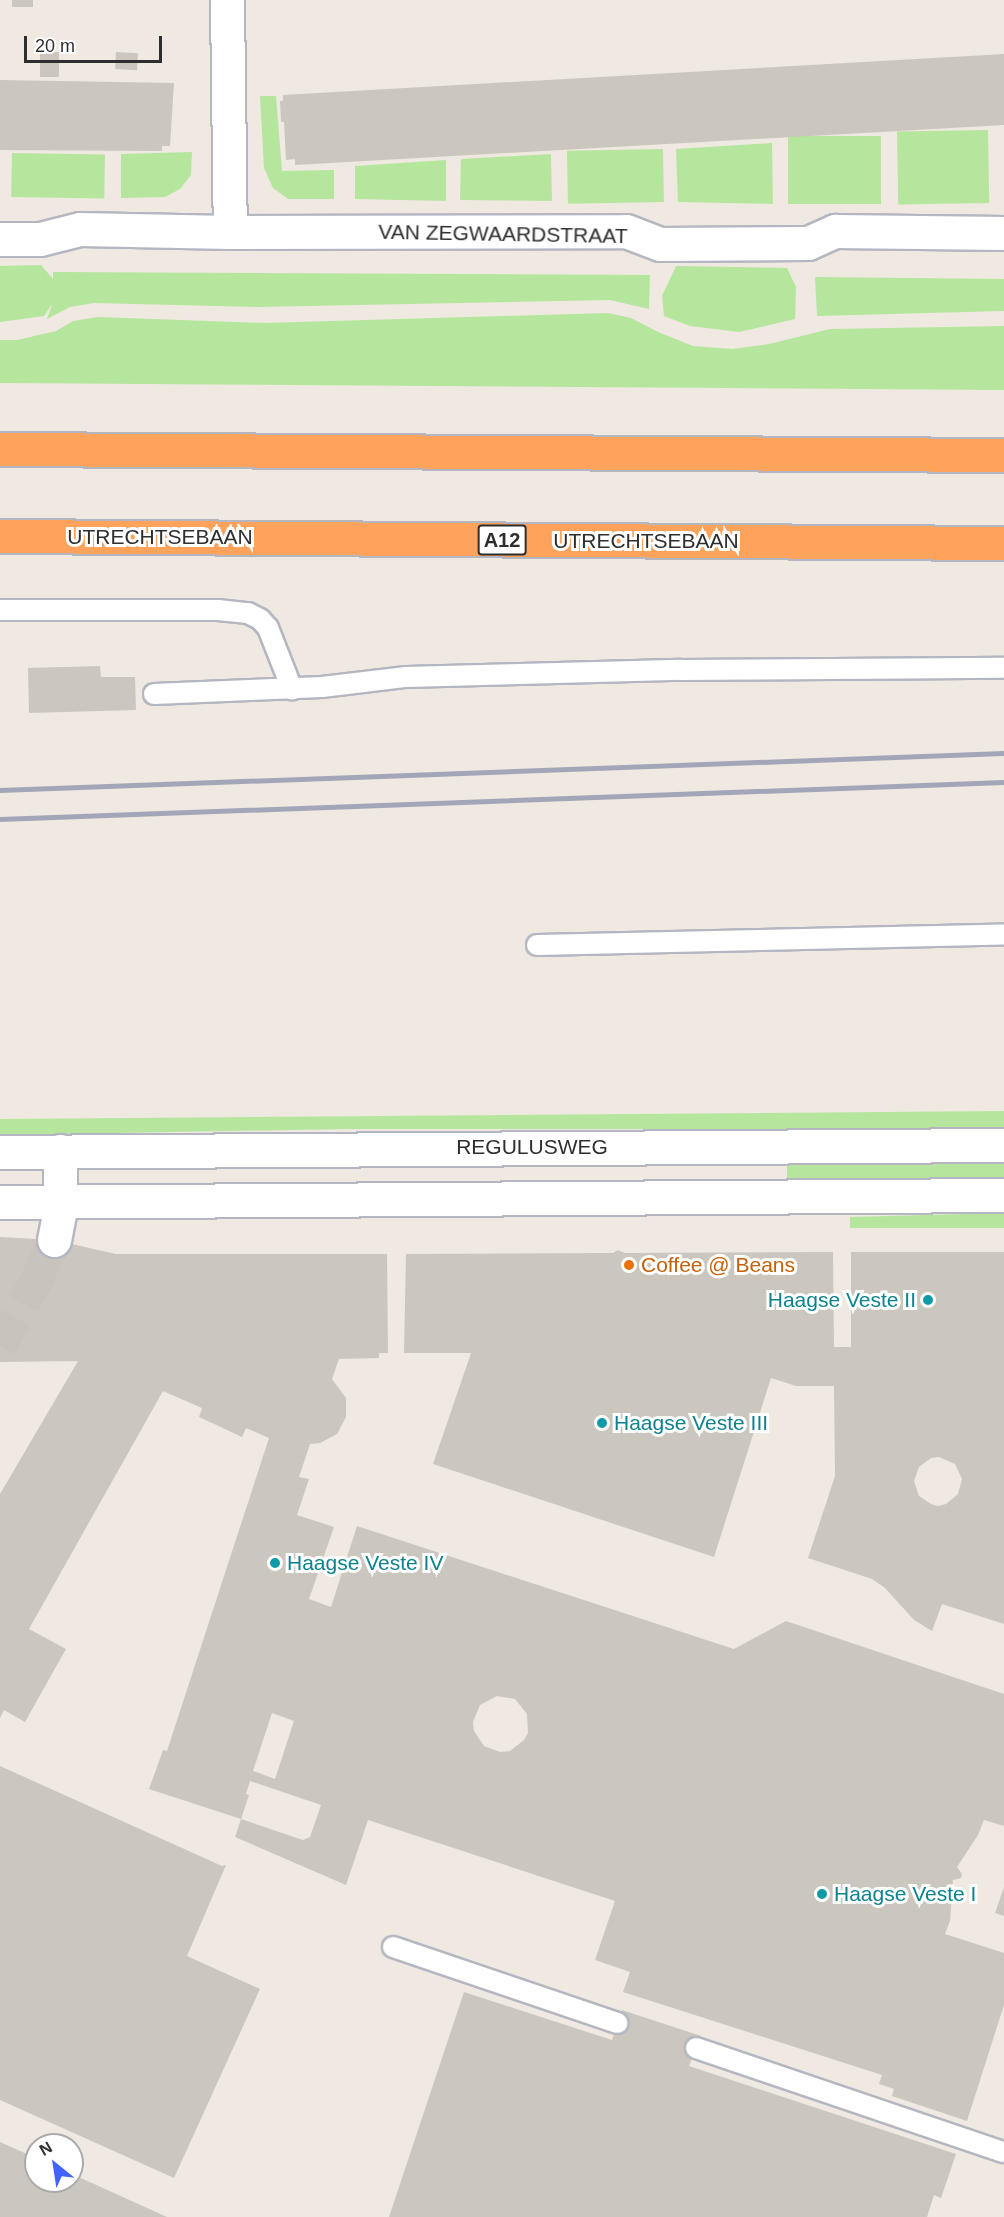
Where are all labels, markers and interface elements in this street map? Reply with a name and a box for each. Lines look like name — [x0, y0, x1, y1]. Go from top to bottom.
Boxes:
scale bar — [27, 24, 165, 62]
text: 20 m — [35, 36, 75, 56]
street label: VAN ZEGWAARDSTRAAT — [378, 219, 628, 249]
road number: A12 — [476, 523, 528, 557]
street label: UTRECHTSEBAAN — [67, 524, 253, 550]
street label: UTRECHTSEBAAN — [553, 528, 739, 554]
street label: REGULUSWEG — [456, 1134, 608, 1160]
place label: Coffee @ Beans — [641, 1252, 795, 1278]
marker: Coffee @ Beans — [622, 1258, 636, 1272]
place label: Haagse Veste II — [768, 1287, 916, 1313]
marker: Haagse Veste II — [921, 1293, 935, 1307]
place label: Haagse Veste III — [614, 1410, 768, 1436]
marker: Haagse Veste III — [595, 1416, 609, 1430]
place label: Haagse Veste IV — [287, 1550, 443, 1576]
marker: Haagse Veste IV — [268, 1556, 282, 1570]
place label: Haagse Veste I — [834, 1881, 976, 1907]
marker: Haagse Veste I — [815, 1887, 829, 1901]
north arrow — [24, 2133, 84, 2193]
text: N — [36, 2138, 55, 2159]

